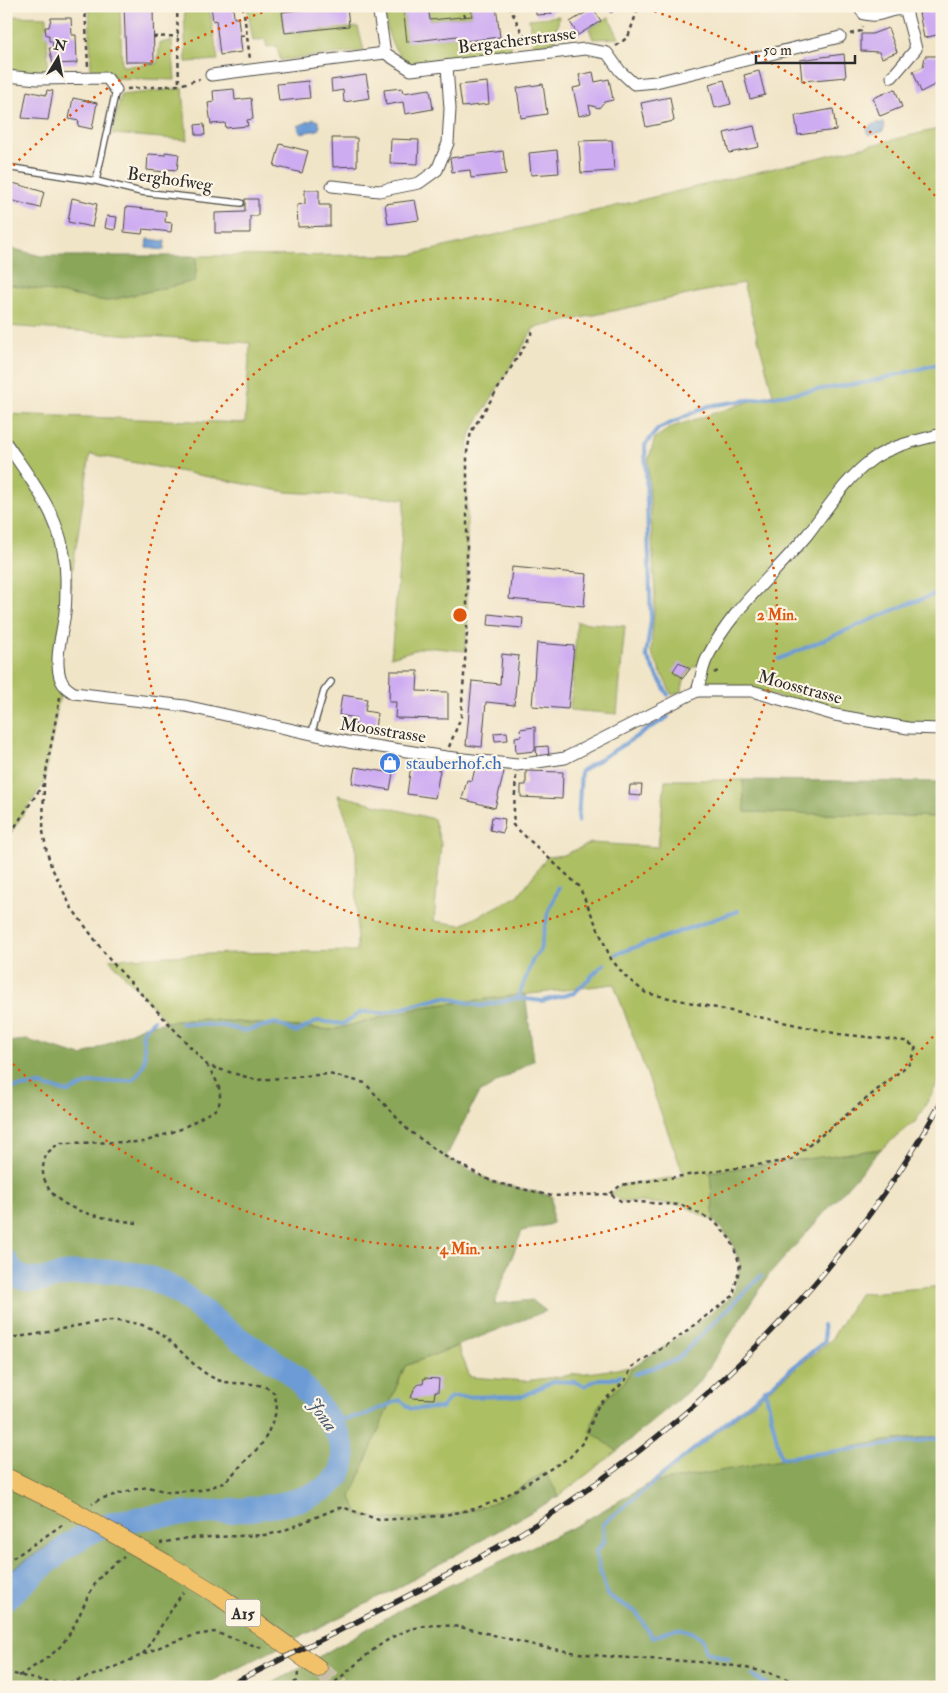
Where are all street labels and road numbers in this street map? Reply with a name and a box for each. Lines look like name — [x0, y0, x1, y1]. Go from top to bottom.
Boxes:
street label: Bergacherstrasse — [457, 22, 578, 59]
street label: Berghofweg — [126, 162, 215, 197]
street label: Moosstrasse — [755, 665, 845, 710]
street label: Moosstrasse — [338, 712, 428, 749]
road number: A15 — [226, 1600, 260, 1626]

